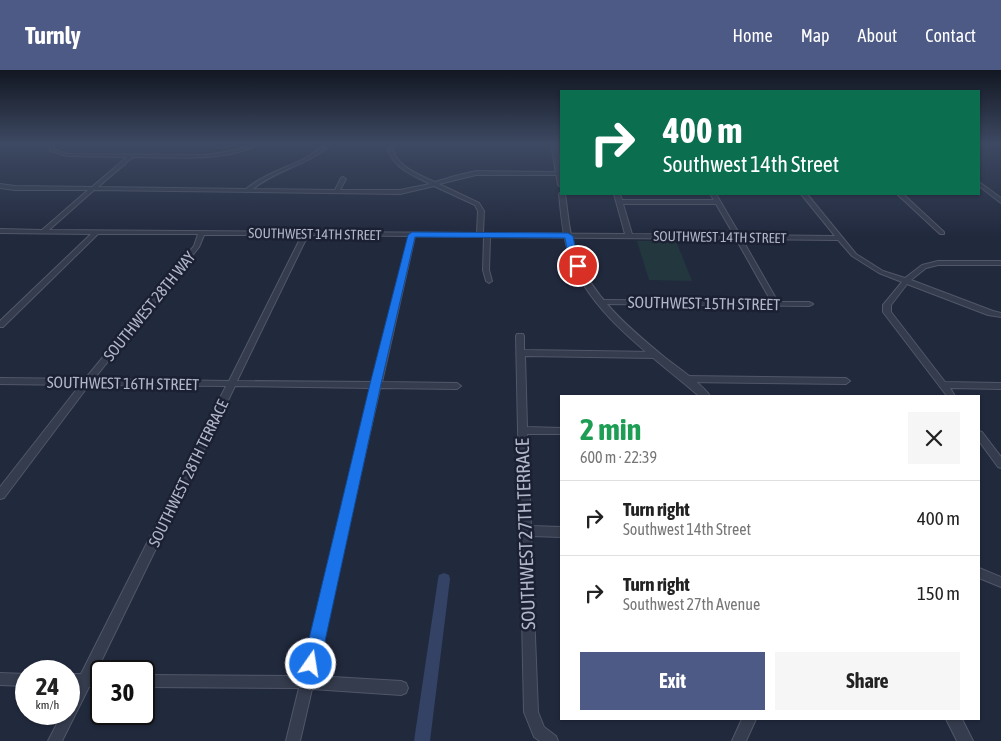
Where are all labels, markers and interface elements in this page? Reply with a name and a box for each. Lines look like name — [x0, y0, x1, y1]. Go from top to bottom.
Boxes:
text: Turnly — [25, 22, 81, 49]
text: Home — [733, 25, 773, 46]
text: Map — [801, 25, 830, 46]
text: About — [858, 25, 897, 46]
text: Contact — [925, 25, 976, 46]
icon: right — [580, 110, 645, 175]
text: 400 m — [663, 110, 742, 150]
text: Southwest 14th Street — [663, 151, 839, 177]
street label: SOUTHWEST 14TH STREET — [248, 225, 382, 243]
street label: SOUTHWEST 14TH STREET — [653, 228, 787, 246]
pin — [557, 245, 599, 287]
street label: SOUTHWEST 28TH WAY — [99, 247, 199, 364]
icon: arrive — [564, 252, 592, 280]
street label: SOUTHWEST 15TH STREET — [628, 293, 780, 313]
street label: SOUTHWEST 16TH STREET — [47, 373, 199, 393]
street label: SOUTHWEST 28TH TERRACE — [145, 396, 232, 549]
text: 2 min — [580, 412, 641, 446]
button: close — [908, 412, 960, 464]
street label: SOUTHWEST 27TH TERRACE — [511, 438, 539, 630]
text: 600 m · 22:39 — [580, 448, 657, 466]
text: Turn right — [623, 498, 690, 520]
icon: right — [580, 504, 608, 532]
text: 400 m — [917, 507, 960, 529]
text: Southwest 14th Street — [623, 520, 751, 538]
text: Turn right — [623, 573, 690, 595]
icon: right — [580, 579, 608, 607]
text: 150 m — [917, 582, 960, 604]
text: Southwest 27th Avenue — [623, 595, 760, 613]
position arrow — [284, 637, 336, 689]
button: Exit — [580, 652, 765, 710]
button: Share — [775, 652, 960, 710]
speed limit sign: 30 — [90, 660, 155, 725]
text: 24 — [36, 672, 59, 700]
text: km/h — [36, 698, 59, 712]

